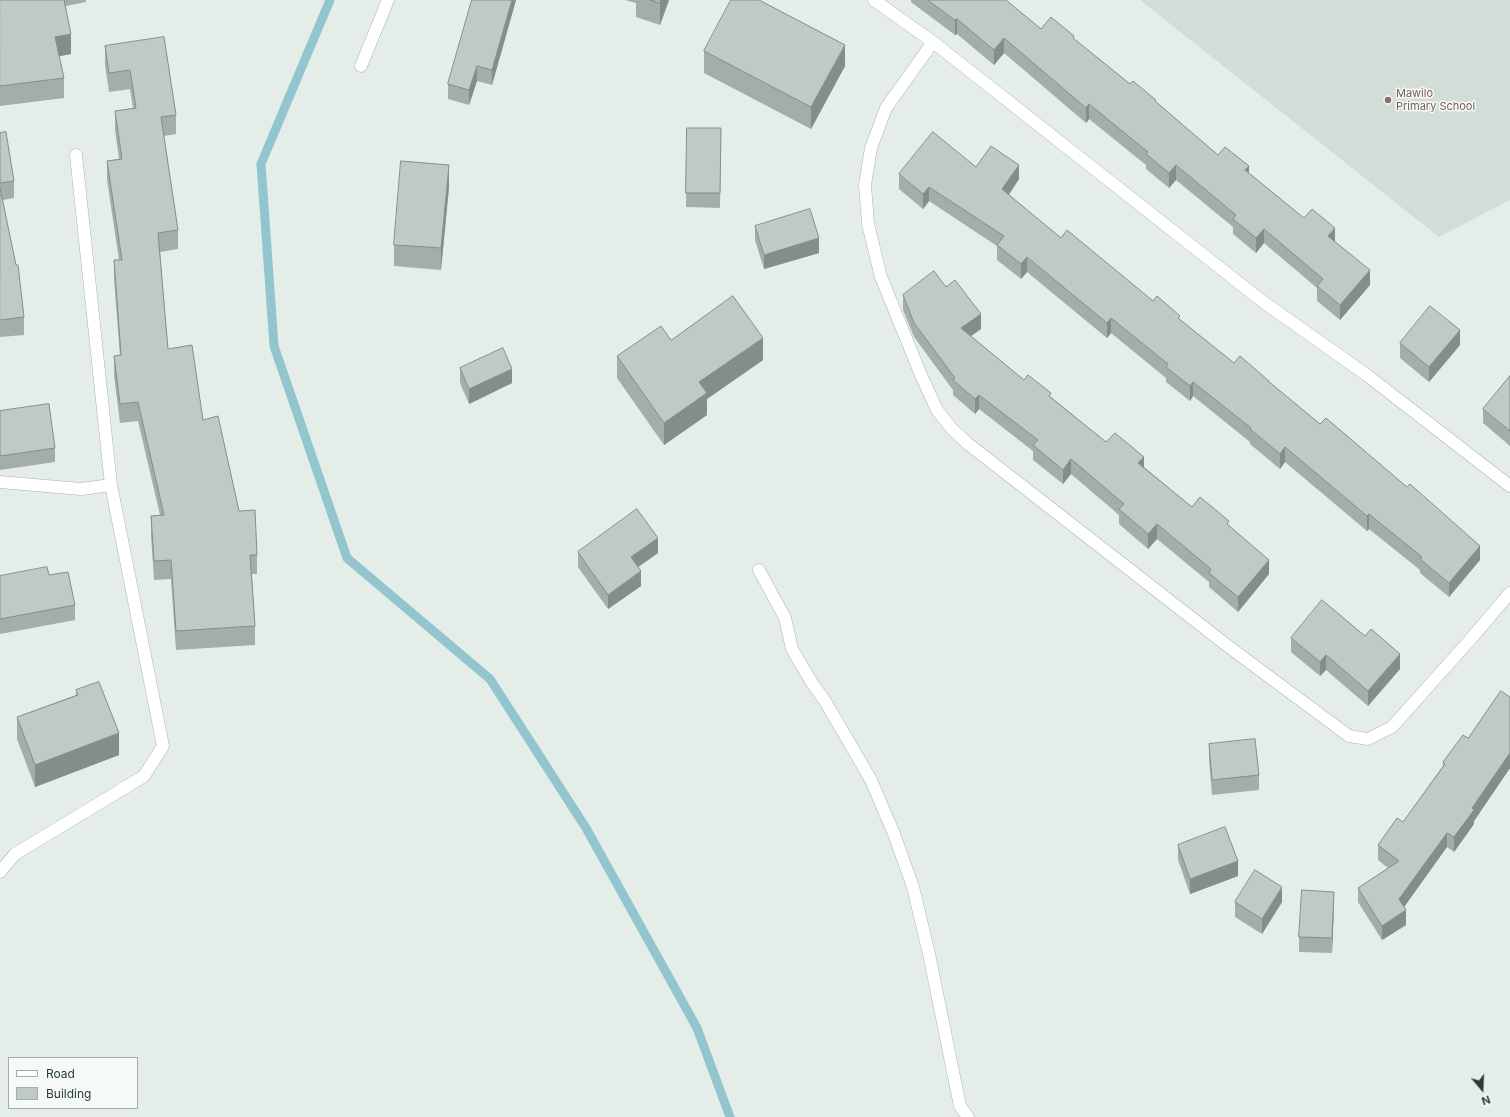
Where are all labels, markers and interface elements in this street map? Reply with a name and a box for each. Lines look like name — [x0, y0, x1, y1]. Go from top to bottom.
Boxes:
place label: Mawilo Primary School — [1396, 87, 1475, 113]
marker: Mawilo Primary School — [1383, 95, 1393, 105]
legend — [8, 1057, 138, 1109]
text: Road — [46, 1066, 75, 1081]
north arrow — [1462, 1069, 1502, 1109]
text: Building — [46, 1086, 91, 1101]
text: N — [1480, 1092, 1492, 1108]

